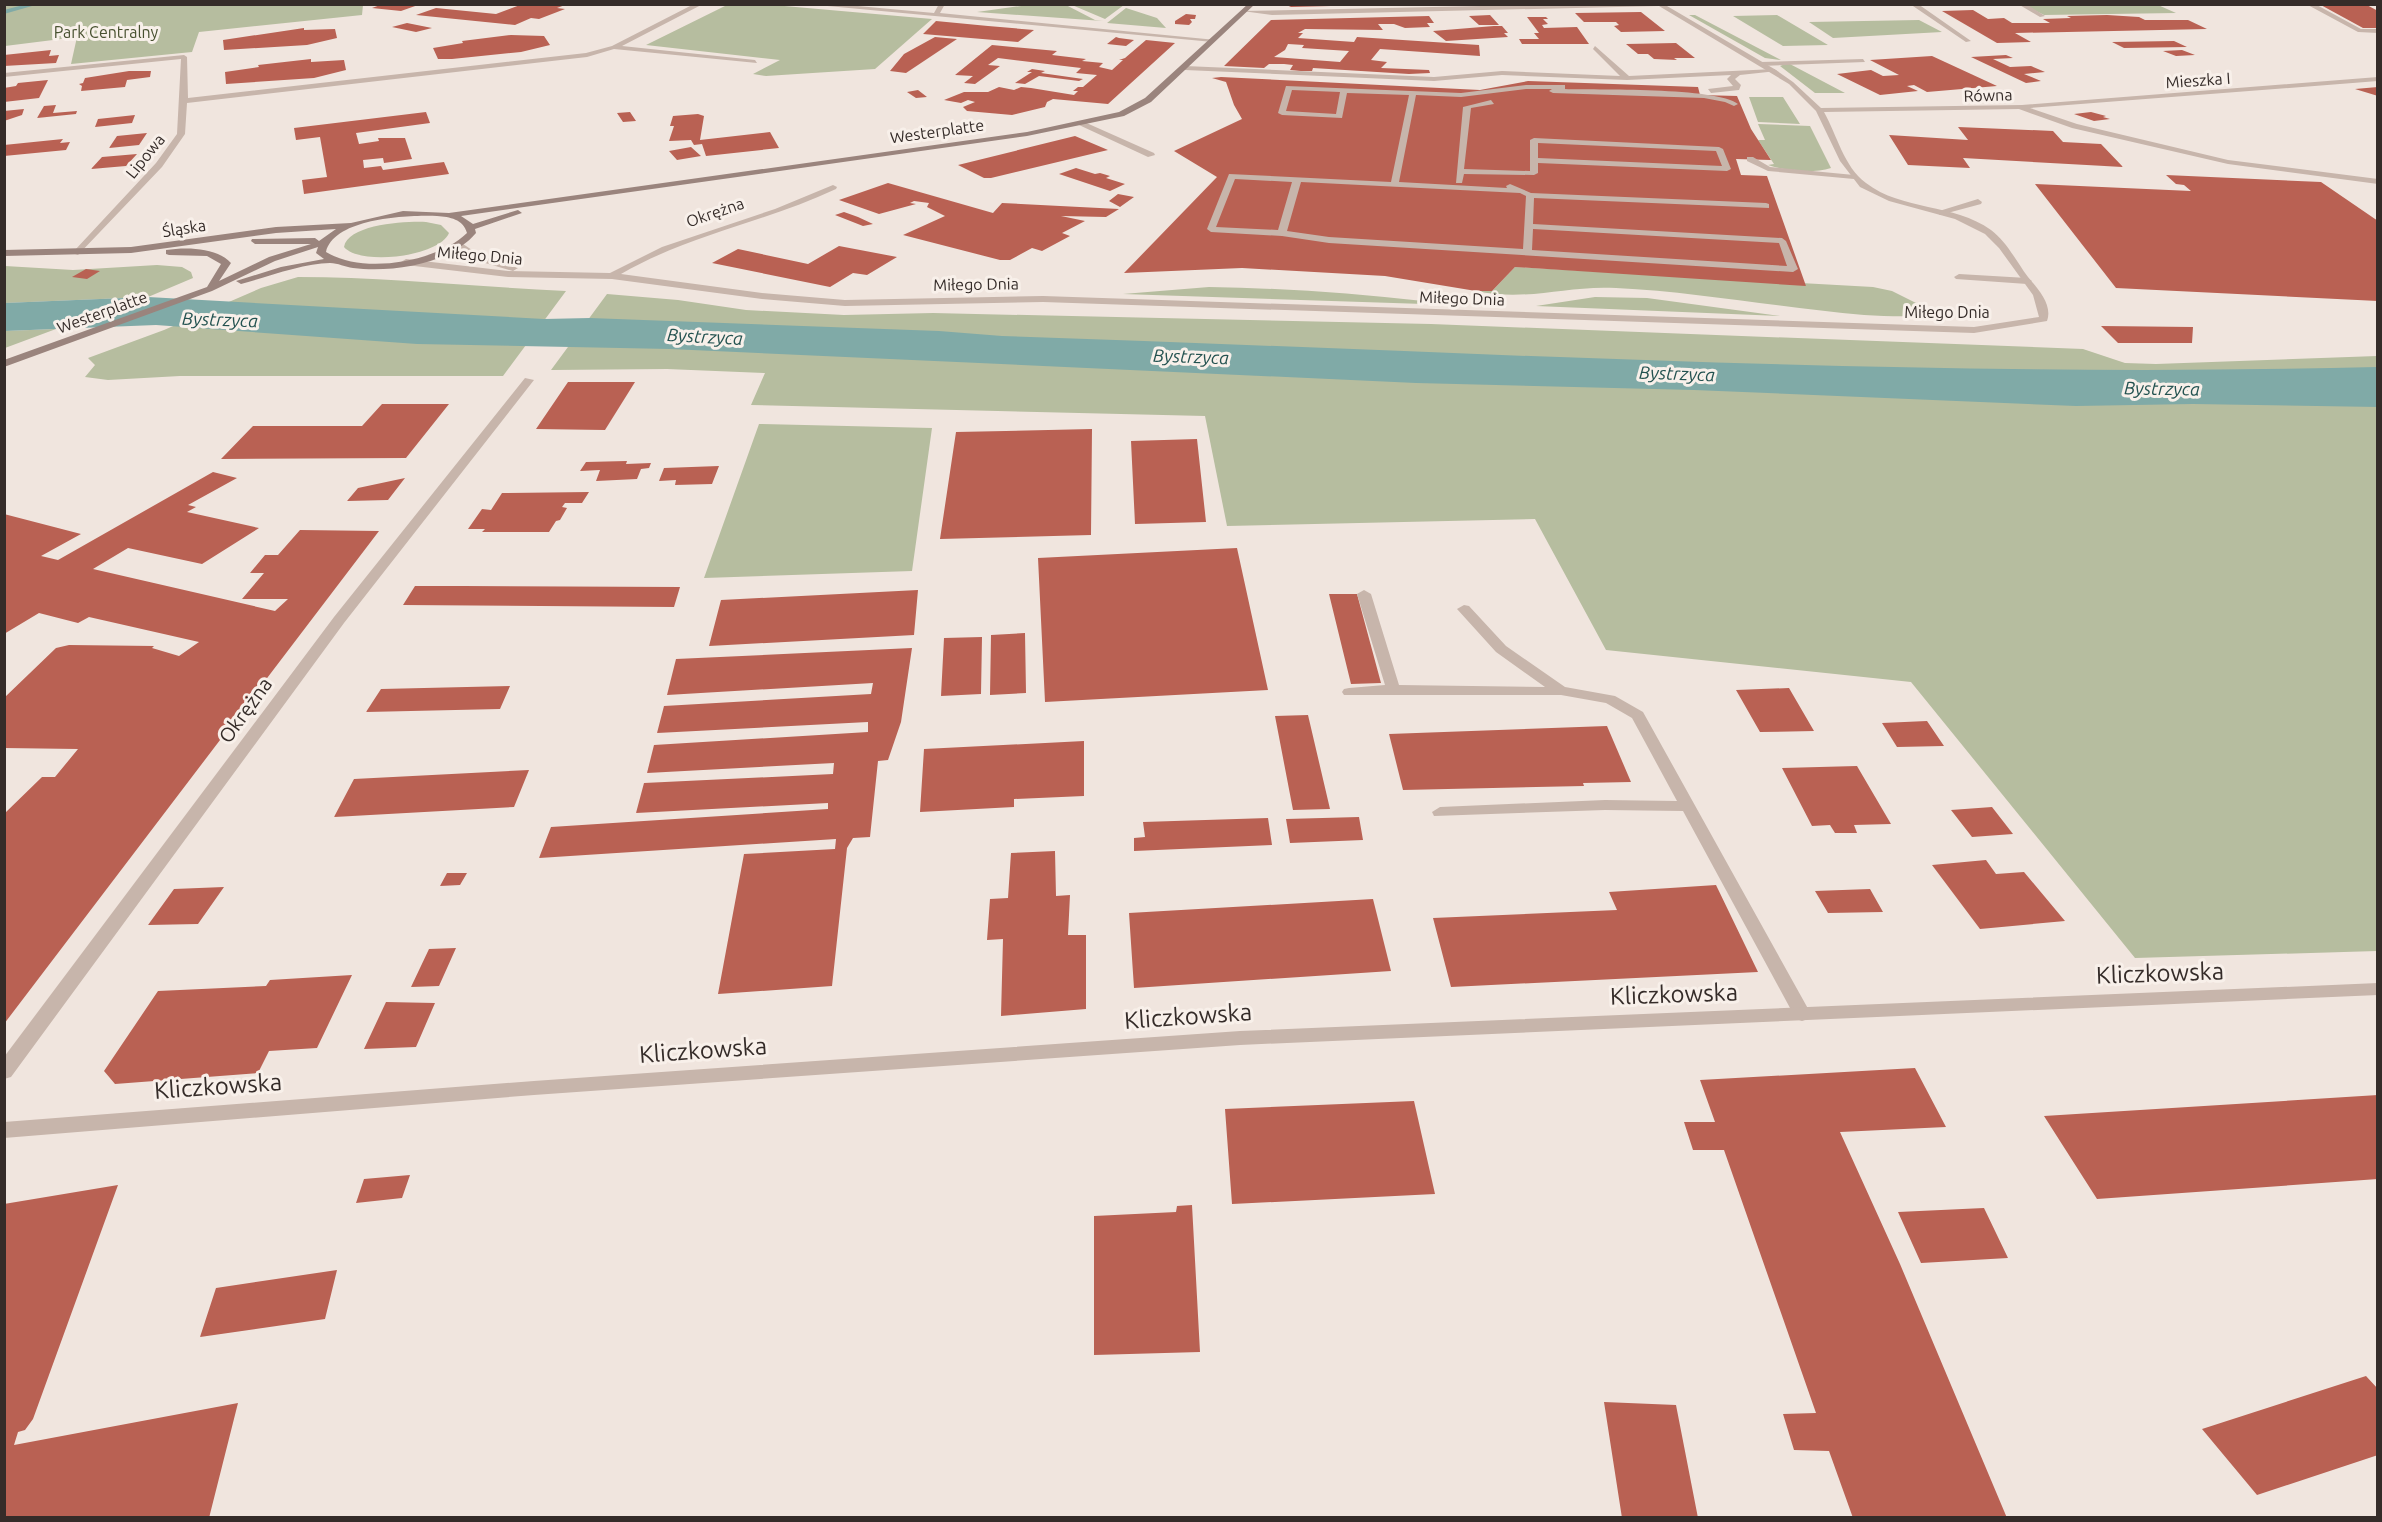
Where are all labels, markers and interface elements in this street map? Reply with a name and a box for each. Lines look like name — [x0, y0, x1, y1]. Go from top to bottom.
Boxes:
park label: Park Centralny — [54, 23, 159, 41]
street label: Mieszka I — [2165, 69, 2231, 91]
street label: Równa — [1963, 85, 2013, 105]
street label: Westerplatte — [889, 115, 985, 147]
street label: Lipowa — [122, 130, 168, 182]
street label: Okrężna — [684, 194, 746, 230]
street label: Śląska — [161, 215, 207, 240]
street label: Miłego Dnia — [437, 242, 523, 268]
street label: Miłego Dnia — [933, 274, 1019, 294]
street label: Westerplatte — [54, 287, 150, 337]
street label: Miłego Dnia — [1419, 288, 1505, 308]
street label: Miłego Dnia — [1904, 303, 1990, 321]
water label: Bystrzyca — [182, 308, 259, 330]
water label: Bystrzyca — [667, 324, 744, 348]
water label: Bystrzyca — [1153, 345, 1230, 367]
water label: Bystrzyca — [1639, 362, 1716, 384]
water label: Bystrzyca — [2124, 377, 2200, 399]
street label: Okrężna — [214, 673, 276, 747]
street label: Kliczkowska — [2096, 957, 2224, 989]
street label: Kliczkowska — [1610, 978, 1738, 1010]
street label: Kliczkowska — [1123, 998, 1253, 1034]
street label: Kliczkowska — [638, 1032, 768, 1068]
street label: Kliczkowska — [153, 1068, 283, 1104]

